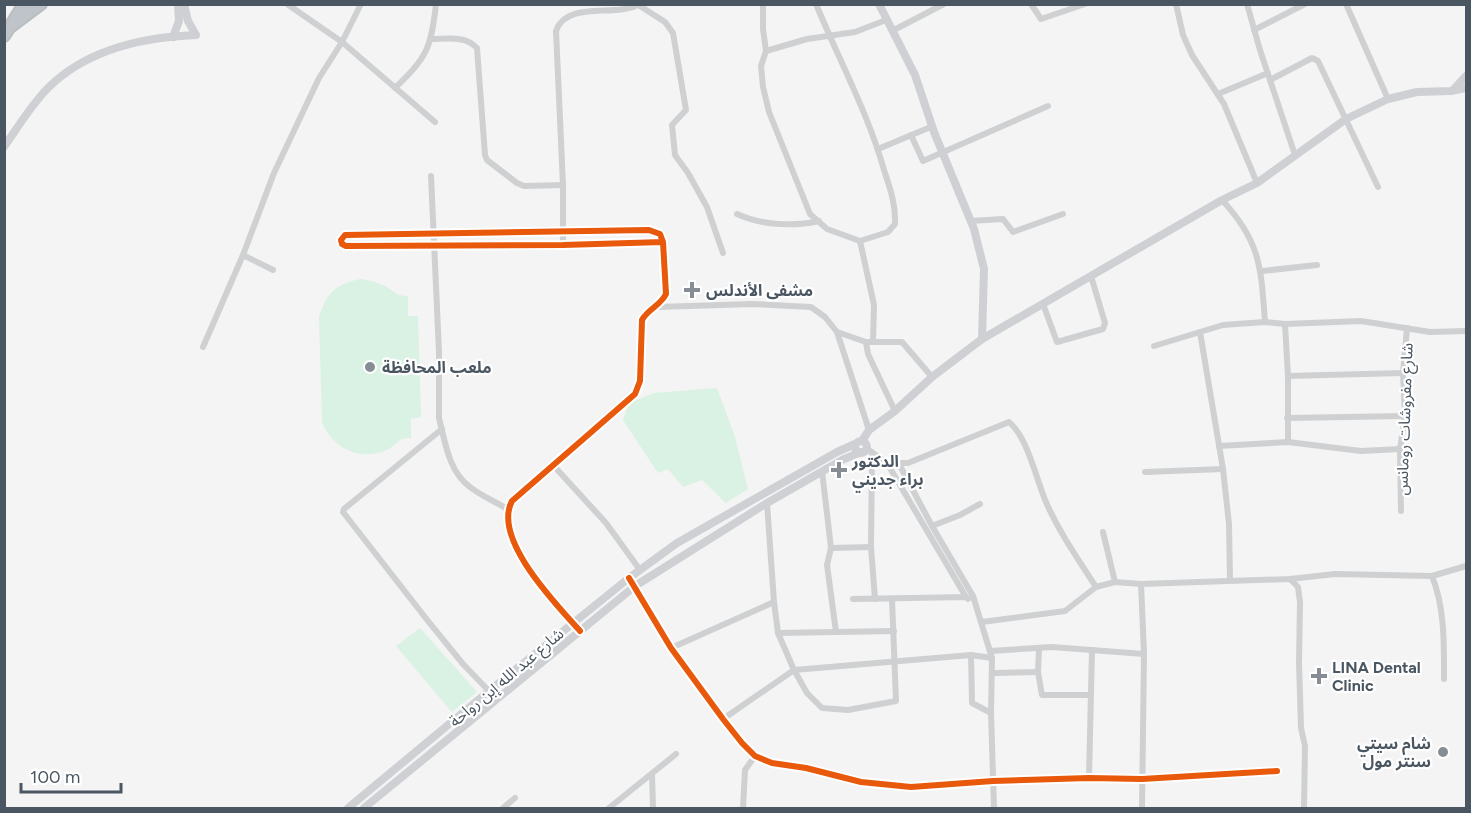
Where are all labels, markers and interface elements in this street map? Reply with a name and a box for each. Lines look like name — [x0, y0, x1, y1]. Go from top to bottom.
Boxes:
marker: مشفى الأندلس — [683, 281, 701, 299]
place label: مشفى الأندلس — [706, 281, 813, 300]
street label: شارع مفروشات رومانس — [1392, 342, 1420, 496]
place label: ملعب المحافظة — [382, 358, 492, 377]
marker: ملعب المحافظة — [363, 360, 377, 374]
place label: الدكتور براء جديني — [851, 452, 923, 493]
marker: الدكتور براء جديني — [830, 461, 848, 479]
street label: شارع عبد الله إبن رواحة — [445, 624, 569, 733]
place label: LINA Dental Clinic — [1332, 658, 1421, 695]
marker: LINA Dental Clinic — [1310, 667, 1328, 685]
place label: شام سيتي سنتر مول — [1357, 734, 1431, 771]
marker: شام سيتي سنتر مول — [1436, 745, 1450, 759]
scale bar — [21, 756, 122, 794]
text: 100 m — [30, 766, 80, 788]

